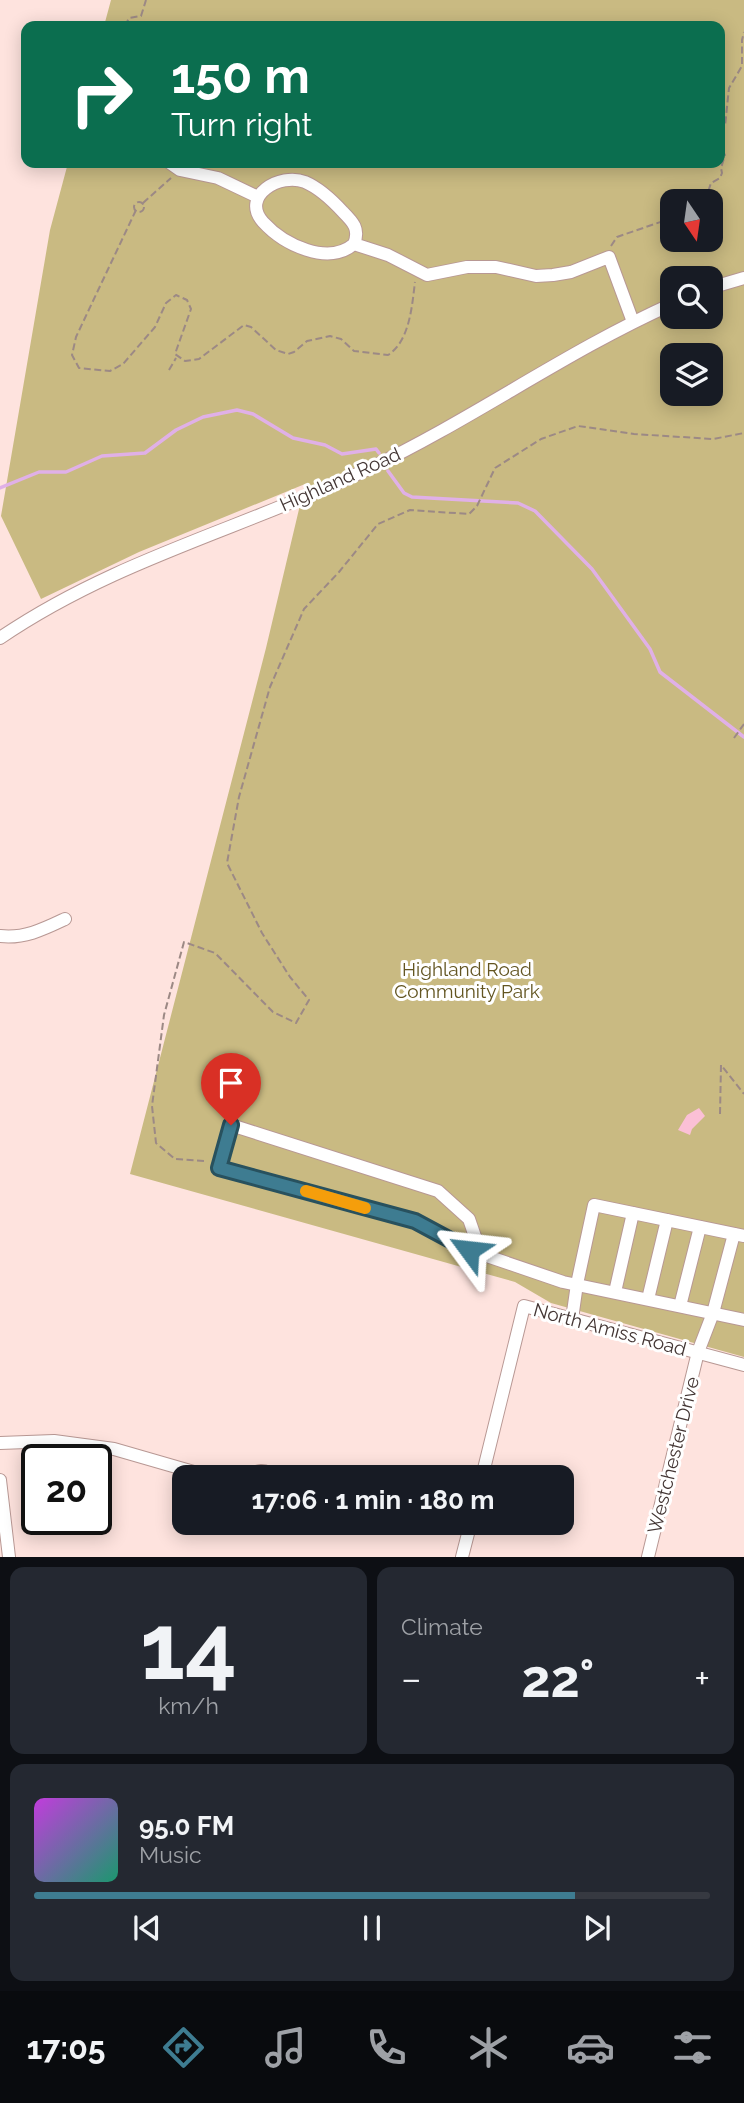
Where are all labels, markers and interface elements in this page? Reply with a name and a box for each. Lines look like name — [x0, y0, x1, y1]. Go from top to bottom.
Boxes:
text: 150 m — [171, 47, 310, 104]
icon: right — [56, 49, 147, 140]
text: Turn right — [171, 106, 312, 143]
north arrow — [660, 189, 723, 252]
map controls — [660, 189, 723, 406]
button: search — [660, 266, 723, 329]
button: layers — [660, 343, 723, 406]
street label: Highland Road — [276, 443, 404, 515]
park label: Highland Road Community Park — [394, 958, 540, 1002]
pin — [201, 1053, 261, 1125]
icon: arrive — [212, 1064, 250, 1102]
position arrow — [432, 1213, 506, 1287]
street label: North Amiss Road — [531, 1298, 689, 1360]
street label: Westchester Drive — [643, 1374, 703, 1536]
speed limit sign: 20 — [21, 1444, 112, 1535]
text: 17:06 · 1 min · 180 m — [252, 1485, 494, 1515]
text: 14 — [140, 1593, 237, 1700]
text: Climate — [401, 1613, 483, 1640]
text: 22° — [521, 1648, 594, 1709]
text: − — [401, 1656, 421, 1701]
text: + — [694, 1656, 710, 1701]
text: km/h — [158, 1692, 219, 1719]
text: 95.0 FM — [139, 1811, 234, 1841]
text: Music — [139, 1841, 202, 1868]
icon: previous — [128, 1909, 166, 1947]
icon: pause — [353, 1909, 391, 1947]
icon: next — [578, 1909, 616, 1947]
icon: directions — [159, 2023, 208, 2072]
icon: music — [261, 2023, 310, 2072]
icon: phone — [362, 2023, 411, 2072]
icon: climate — [464, 2023, 513, 2072]
icon: car — [566, 2023, 615, 2072]
icon: filters — [668, 2023, 717, 2072]
text: 17:05 — [26, 2029, 106, 2066]

